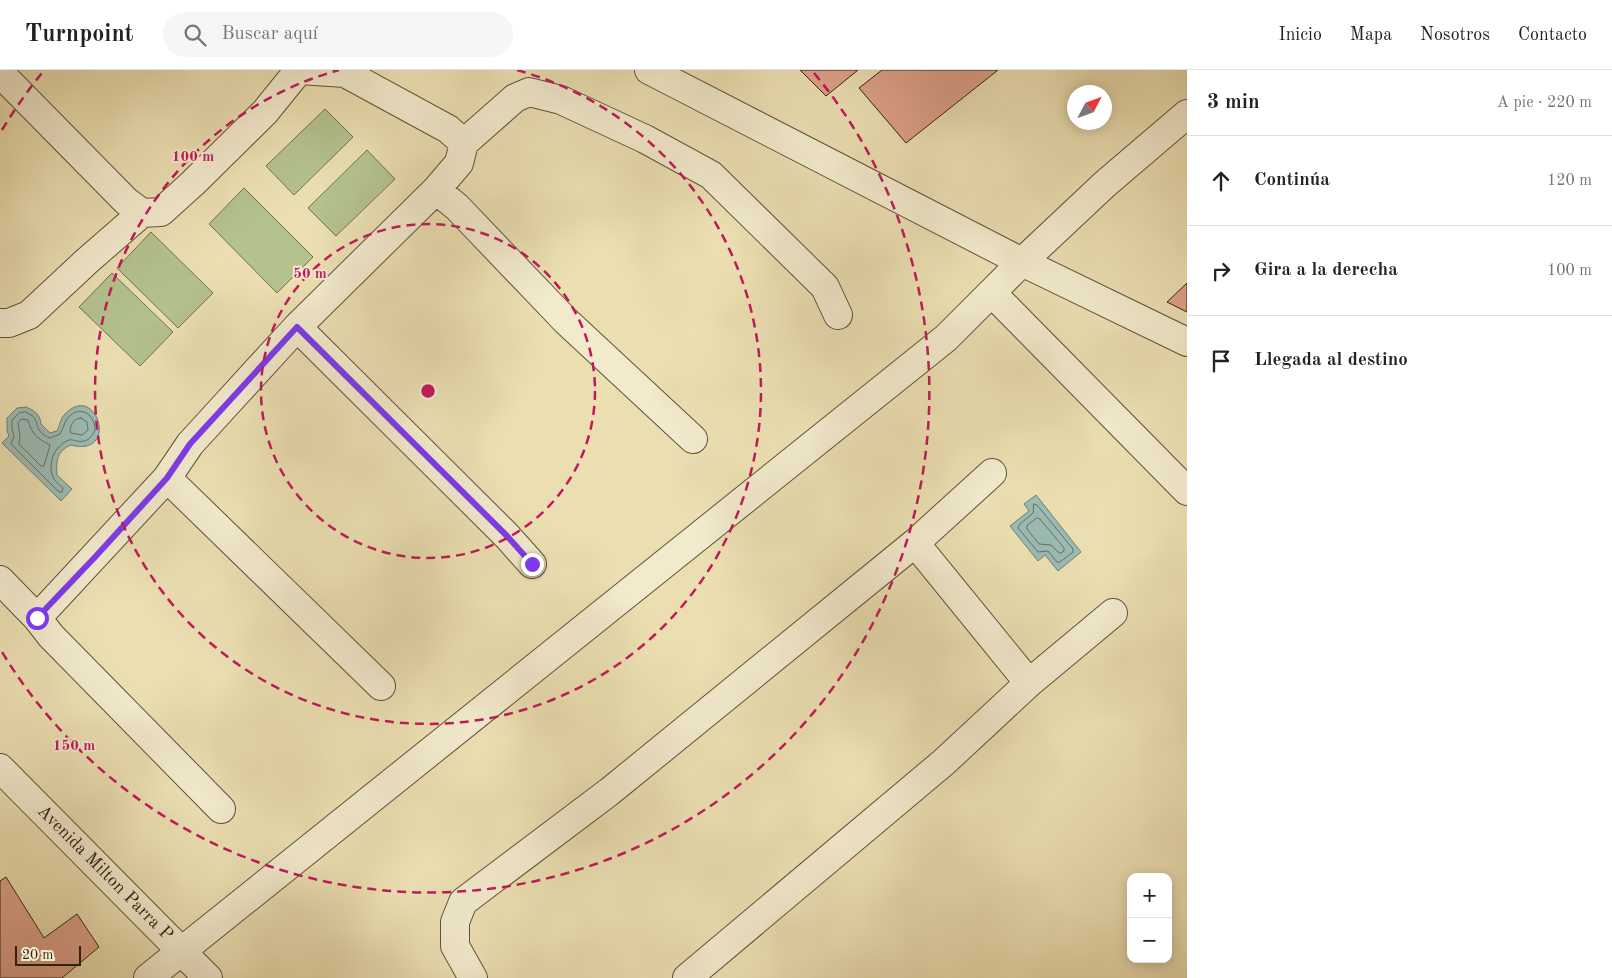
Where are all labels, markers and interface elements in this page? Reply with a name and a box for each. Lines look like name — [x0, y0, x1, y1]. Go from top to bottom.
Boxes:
search box — [163, 12, 513, 57]
icon: search — [181, 21, 209, 49]
text: Turnpoint — [25, 23, 133, 47]
text: Buscar aquí — [221, 25, 318, 44]
text: Inicio — [1279, 26, 1322, 44]
text: Mapa — [1350, 26, 1392, 44]
text: Nosotros — [1420, 26, 1490, 44]
text: Contacto — [1518, 26, 1587, 44]
north arrow — [1067, 85, 1112, 130]
text: 3 min — [1207, 92, 1260, 113]
text: A pie · 220 m — [1497, 95, 1592, 111]
text: 100 m — [172, 150, 214, 165]
icon: ahead — [1207, 167, 1235, 195]
text: Continúa — [1254, 171, 1330, 190]
text: 120 m — [1547, 173, 1592, 189]
icon: right — [1207, 257, 1235, 285]
text: Gira a la derecha — [1254, 261, 1398, 280]
text: 100 m — [1547, 263, 1592, 279]
text: 50 m — [293, 267, 327, 282]
icon: arrive — [1207, 347, 1235, 375]
text: Llegada al destino — [1254, 351, 1408, 370]
centre of rings — [419, 382, 437, 400]
route end — [521, 553, 544, 576]
route start — [26, 607, 49, 630]
text: 150 m — [53, 739, 95, 754]
street label: Avenida Milton Parra P — [34, 802, 176, 944]
map controls — [1127, 873, 1172, 963]
button: + — [1127, 873, 1172, 918]
button: − — [1127, 918, 1172, 963]
scale bar — [15, 943, 81, 966]
text: 20 m — [22, 948, 53, 962]

